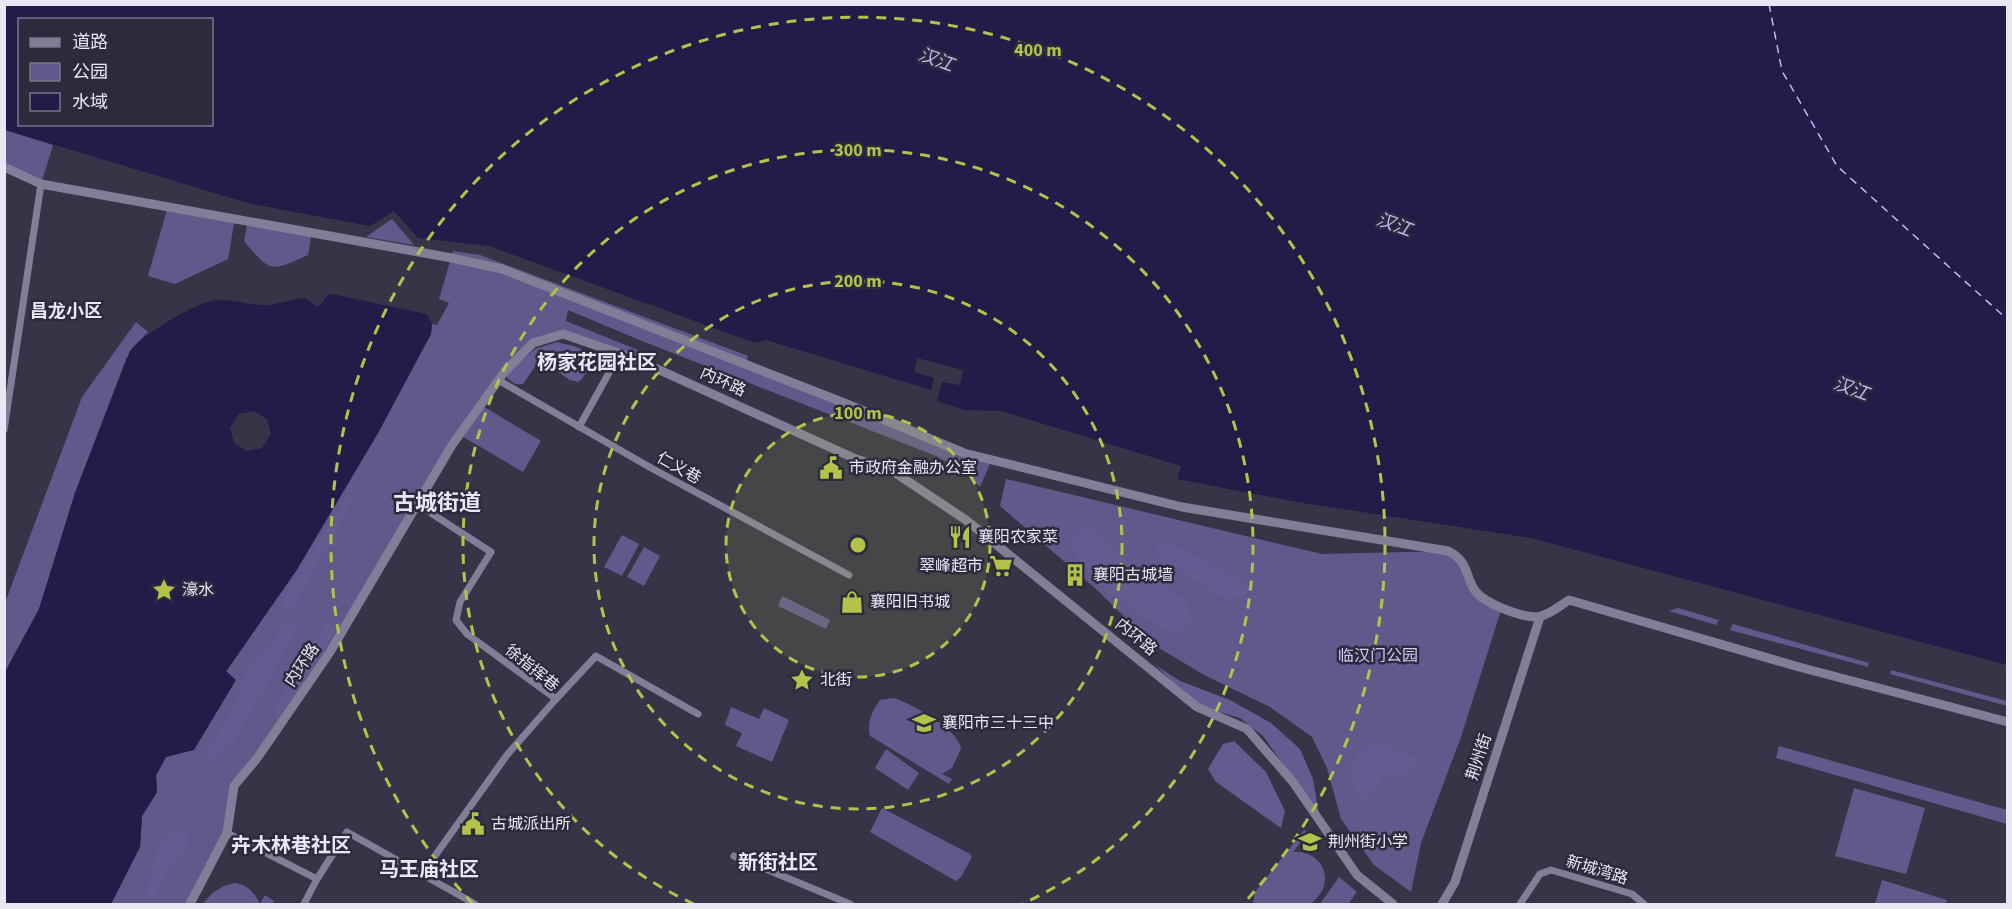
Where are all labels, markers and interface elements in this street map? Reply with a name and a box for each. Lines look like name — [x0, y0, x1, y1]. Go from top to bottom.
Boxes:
legend — [18, 18, 213, 126]
text: 道路 — [72, 30, 108, 55]
text: 400 m — [1014, 38, 1062, 63]
water label: 汉江 — [915, 42, 959, 79]
text: 公园 — [72, 60, 108, 85]
text: 水域 — [72, 90, 108, 115]
text: 300 m — [834, 138, 882, 163]
water label: 汉江 — [1373, 207, 1417, 244]
text: 200 m — [834, 269, 882, 294]
district label: 昌龙小区 — [30, 299, 102, 324]
district label: 杨家花园社区 — [537, 349, 657, 377]
street label: 内环路 — [697, 362, 749, 402]
water label: 汉江 — [1830, 371, 1874, 408]
text: 100 m — [834, 401, 882, 426]
street label: 仁义巷 — [653, 447, 705, 489]
public building icon: 市政府金融办公室 — [818, 455, 844, 481]
place label: 市政府金融办公室 — [849, 457, 977, 479]
district label: 古城街道 — [393, 487, 481, 519]
restaurant icon: 襄阳农家菜 — [947, 524, 973, 550]
place label: 襄阳农家菜 — [978, 526, 1058, 548]
centre of rings — [848, 535, 868, 555]
supermarket icon: 翠峰超市 — [988, 553, 1014, 579]
place label: 翠峰超市 — [919, 555, 983, 577]
building icon: 襄阳古城墙 — [1062, 562, 1088, 588]
place label: 襄阳古城墙 — [1093, 564, 1173, 586]
place icon: 濠水 — [151, 577, 177, 603]
place label: 濠水 — [182, 579, 214, 601]
shop icon: 襄阳旧书城 — [839, 589, 865, 615]
place label: 襄阳旧书城 — [870, 591, 950, 613]
street label: 内环路 — [1110, 613, 1162, 661]
street label: 内环路 — [279, 639, 325, 691]
street label: 徐指挥巷 — [500, 639, 564, 697]
park label: 临汉门公园 — [1338, 645, 1418, 667]
place icon: 北街 — [789, 667, 815, 693]
place label: 北街 — [820, 669, 852, 691]
school or university icon: 襄阳市三十三中 — [911, 710, 937, 736]
place label: 襄阳市三十三中 — [942, 712, 1054, 734]
street label: 荆州街 — [1461, 731, 1497, 783]
public building icon: 古城派出所 — [460, 811, 486, 837]
place label: 古城派出所 — [491, 813, 571, 835]
school or university icon: 荆州街小学 — [1297, 829, 1323, 855]
place label: 荆州街小学 — [1328, 831, 1408, 853]
district label: 卉木林巷社区 — [231, 832, 351, 860]
district label: 新街社区 — [738, 849, 818, 877]
street label: 新城湾路 — [1563, 850, 1631, 890]
district label: 马王庙社区 — [379, 856, 479, 884]

